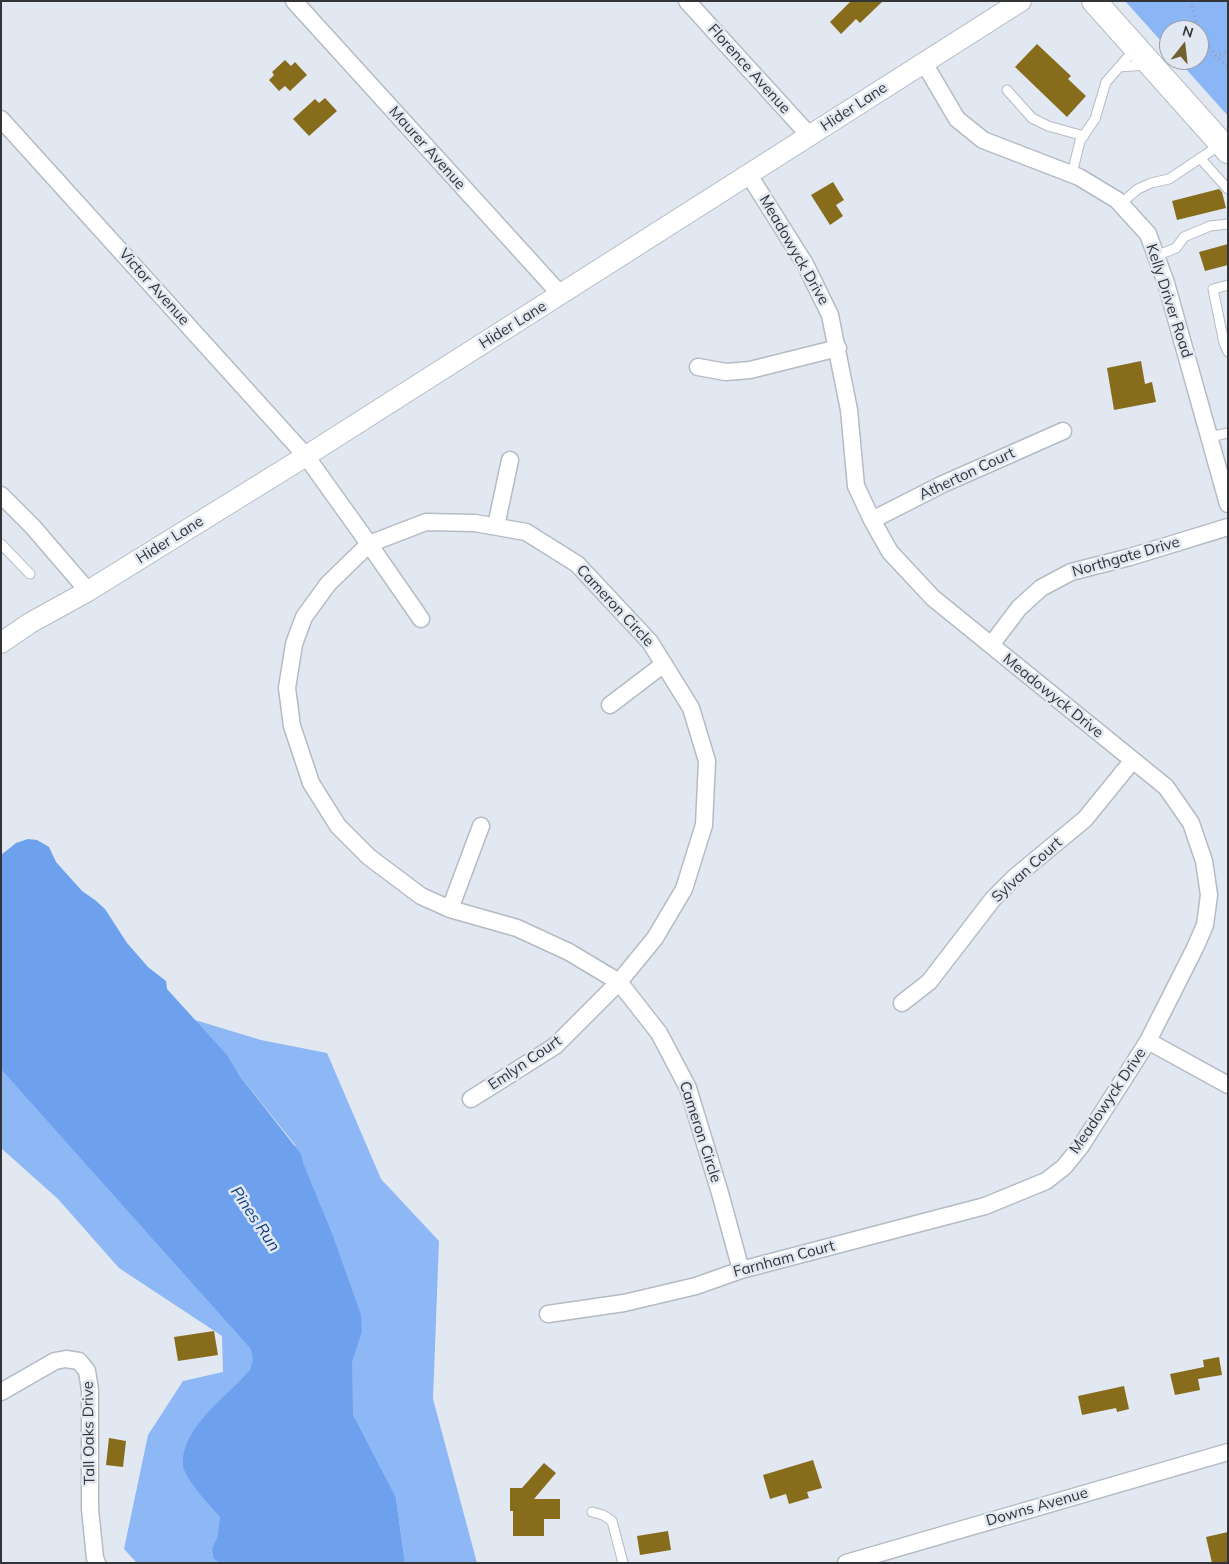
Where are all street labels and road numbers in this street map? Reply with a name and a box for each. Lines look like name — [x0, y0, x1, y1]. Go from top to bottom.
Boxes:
street label: Florence Avenue — [704, 20, 794, 118]
street label: Hider Lane — [817, 79, 891, 135]
street label: Maurer Avenue — [385, 103, 469, 193]
street label: Meadowyck Drive — [755, 192, 833, 308]
street label: Kelly Driver Road — [1142, 242, 1196, 360]
street label: Victor Avenue — [115, 245, 193, 329]
street label: Hider Lane — [476, 297, 550, 353]
street label: Atherton Court — [916, 444, 1018, 504]
street label: Hider Lane — [133, 512, 207, 568]
street label: Northgate Drive — [1070, 533, 1182, 581]
street label: Cameron Circle — [573, 561, 657, 651]
street label: Meadowyck Drive — [999, 650, 1107, 742]
street label: Sylvan Court — [988, 834, 1066, 906]
street label: Emlyn Court — [485, 1032, 565, 1094]
street label: Meadowyck Drive — [1066, 1045, 1150, 1157]
street label: Cameron Circle — [675, 1079, 725, 1185]
street label: Farnham Court — [731, 1237, 837, 1281]
street label: Tall Oaks Drive — [79, 1381, 99, 1485]
street label: Downs Avenue — [984, 1484, 1090, 1530]

